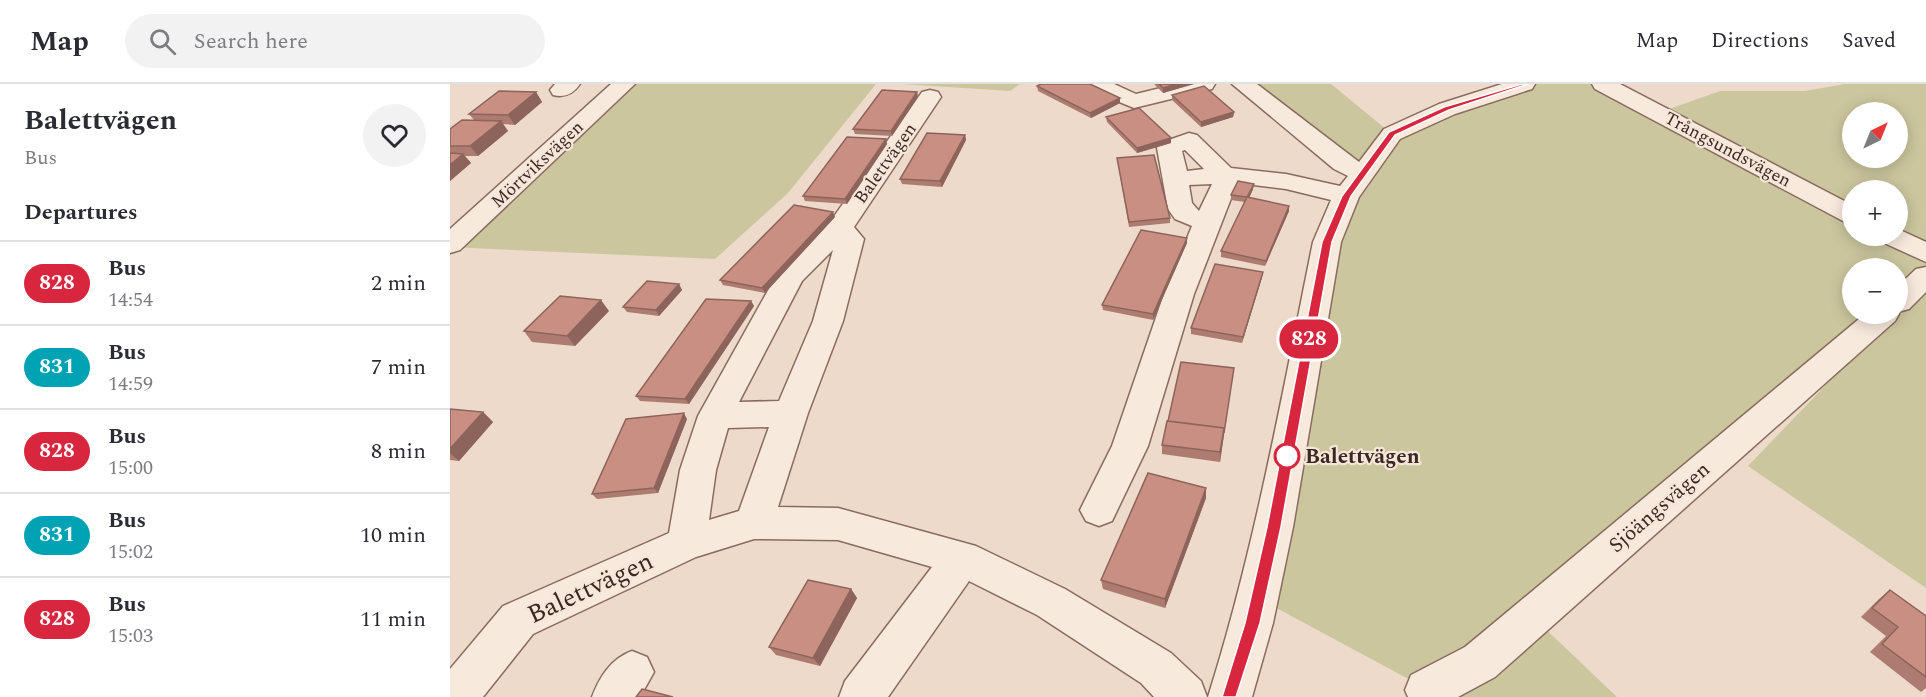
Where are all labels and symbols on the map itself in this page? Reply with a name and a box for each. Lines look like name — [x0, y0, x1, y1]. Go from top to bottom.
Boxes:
north arrow — [1842, 102, 1908, 168]
street label: Trångsundsvägen — [1660, 105, 1796, 194]
street label: Mörtviksvägen — [485, 114, 590, 215]
street label: Balettvägen — [848, 117, 923, 209]
line badge: 828 — [1274, 320, 1344, 358]
place label: Balettvägen — [1305, 441, 1420, 473]
marker: Balettvägen — [1274, 443, 1300, 469]
street label: Sjöängsvägen — [1602, 454, 1718, 561]
street label: Balettvägen — [521, 541, 660, 635]

